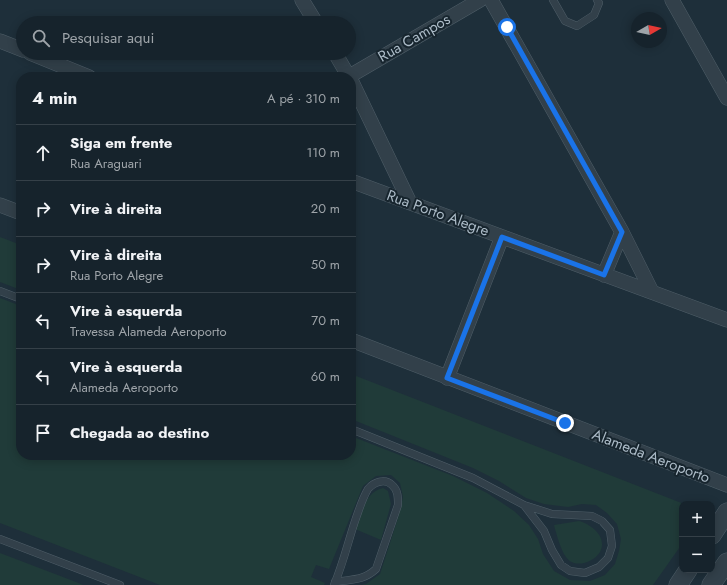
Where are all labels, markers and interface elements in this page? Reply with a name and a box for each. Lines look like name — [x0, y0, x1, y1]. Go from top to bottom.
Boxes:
street label: Rua Campos — [374, 8, 454, 68]
north arrow — [631, 12, 667, 48]
search box — [16, 16, 356, 60]
route start — [498, 18, 516, 36]
icon: search — [30, 27, 52, 49]
text: Pesquisar aqui — [62, 27, 154, 49]
text: 4 min — [32, 86, 77, 110]
text: A pé · 310 m — [267, 89, 340, 108]
text: Siga em frente — [70, 132, 172, 154]
icon: ahead — [32, 142, 54, 164]
text: 110 m — [306, 143, 340, 162]
text: Rua Araguari — [70, 154, 142, 173]
street label: Rua Porto Alegre — [384, 184, 493, 242]
icon: right — [32, 198, 54, 220]
text: Vire à direita — [70, 198, 162, 220]
text: 20 m — [311, 199, 340, 218]
text: Vire à direita — [70, 244, 162, 266]
icon: right — [32, 254, 54, 276]
text: 50 m — [311, 255, 340, 274]
text: Rua Porto Alegre — [70, 266, 163, 285]
text: Vire à esquerda — [70, 300, 182, 322]
icon: left — [32, 310, 54, 332]
text: 70 m — [311, 311, 340, 330]
text: Travessa Alameda Aeroporto — [70, 322, 227, 341]
text: Vire à esquerda — [70, 356, 182, 378]
icon: left — [32, 366, 54, 388]
text: 60 m — [311, 367, 340, 386]
text: Alameda Aeroporto — [70, 378, 178, 397]
route end — [556, 414, 574, 432]
icon: arrive — [32, 422, 54, 444]
text: Chegada ao destino — [70, 422, 209, 444]
street label: Alameda Aeroporto — [589, 423, 713, 489]
map controls — [679, 501, 715, 573]
button: + — [679, 501, 715, 537]
button: − — [679, 537, 715, 573]

